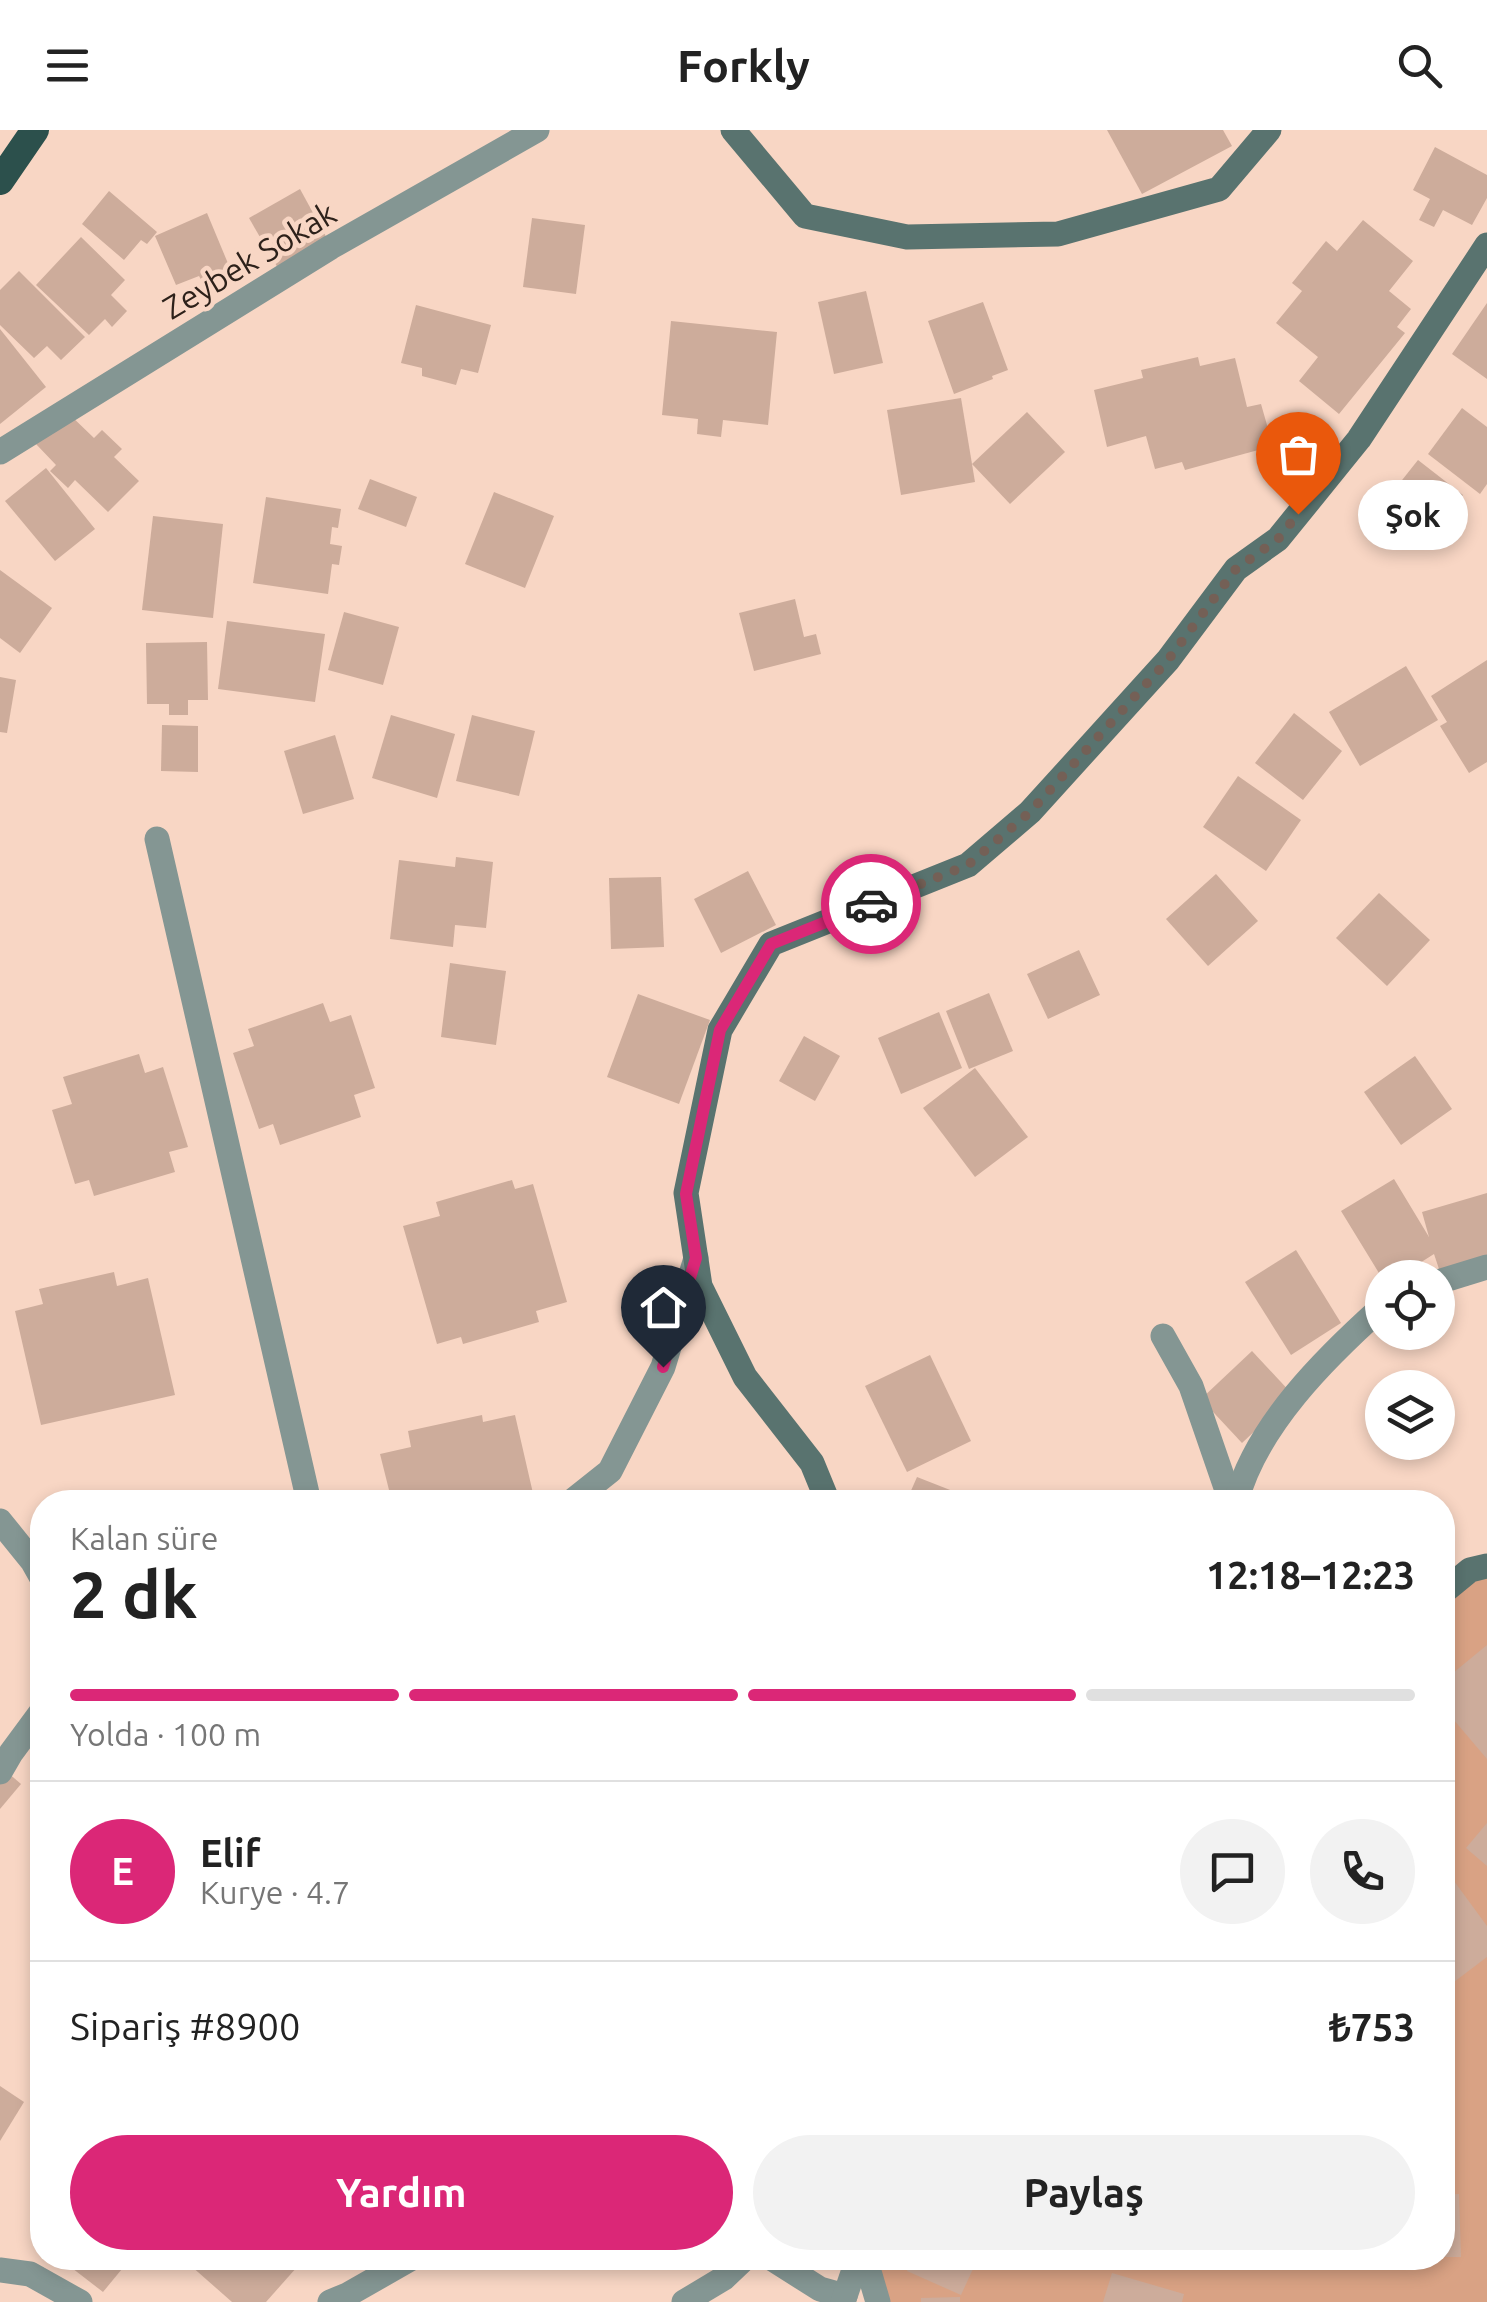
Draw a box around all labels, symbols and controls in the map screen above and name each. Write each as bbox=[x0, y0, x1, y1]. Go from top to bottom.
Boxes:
icon: menu bbox=[40, 38, 95, 93]
icon: search bbox=[1392, 38, 1447, 93]
text: Forkly bbox=[677, 40, 810, 91]
street label: Zeybek Sokak bbox=[156, 194, 342, 326]
pin bbox=[1256, 412, 1341, 515]
icon: bag bbox=[1271, 427, 1326, 482]
callout: Şok bbox=[1358, 479, 1468, 549]
text: Şok bbox=[1385, 497, 1441, 533]
courier bbox=[821, 854, 921, 954]
icon: car bbox=[844, 877, 899, 932]
map controls bbox=[1365, 1260, 1455, 1460]
button: locate bbox=[1365, 1260, 1455, 1350]
pin bbox=[621, 1265, 706, 1368]
icon: home bbox=[636, 1280, 691, 1335]
button: layers bbox=[1365, 1370, 1455, 1460]
text: Kalan süre bbox=[70, 1520, 218, 1556]
text: 12:18–12:23 bbox=[1206, 1554, 1415, 1596]
text: 2 dk bbox=[70, 1557, 197, 1630]
text: Yolda · 100 m bbox=[70, 1716, 261, 1752]
button: chat bbox=[1180, 1819, 1285, 1924]
button: phone bbox=[1310, 1819, 1415, 1924]
text: Elif bbox=[200, 1832, 260, 1874]
text: E bbox=[111, 1850, 134, 1892]
text: Kurye · 4.7 bbox=[200, 1874, 350, 1910]
text: Sipariş #8900 bbox=[70, 2005, 300, 2047]
text: ₺753 bbox=[1329, 2006, 1415, 2048]
button: Yardım bbox=[70, 2135, 733, 2250]
button: Paylaş bbox=[753, 2135, 1415, 2250]

